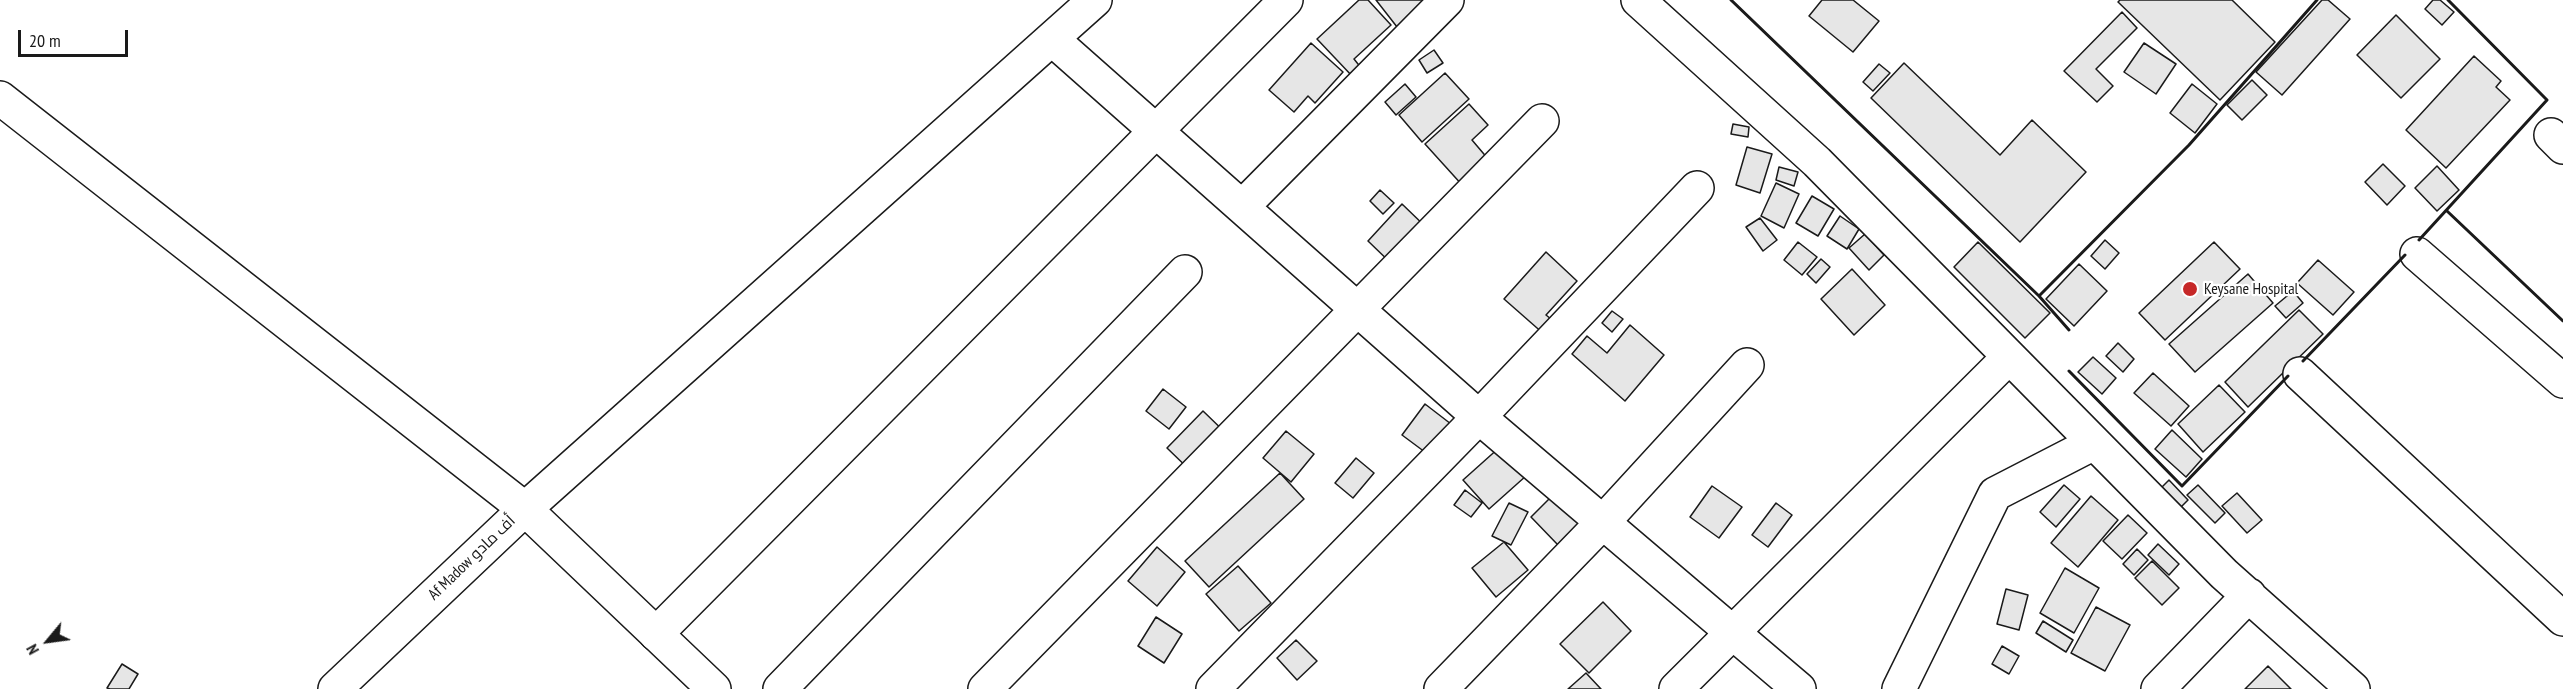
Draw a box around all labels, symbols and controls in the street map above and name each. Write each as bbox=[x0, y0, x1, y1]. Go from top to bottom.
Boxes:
scale bar bbox=[21, 18, 130, 56]
text: 20 m bbox=[29, 29, 61, 52]
place label: Keysane Hospital bbox=[2204, 279, 2298, 299]
marker: Keysane Hospital bbox=[2181, 280, 2199, 298]
street label: Af Madow أف مادو bbox=[424, 512, 520, 604]
north arrow bbox=[18, 611, 78, 671]
text: N bbox=[21, 641, 43, 658]

